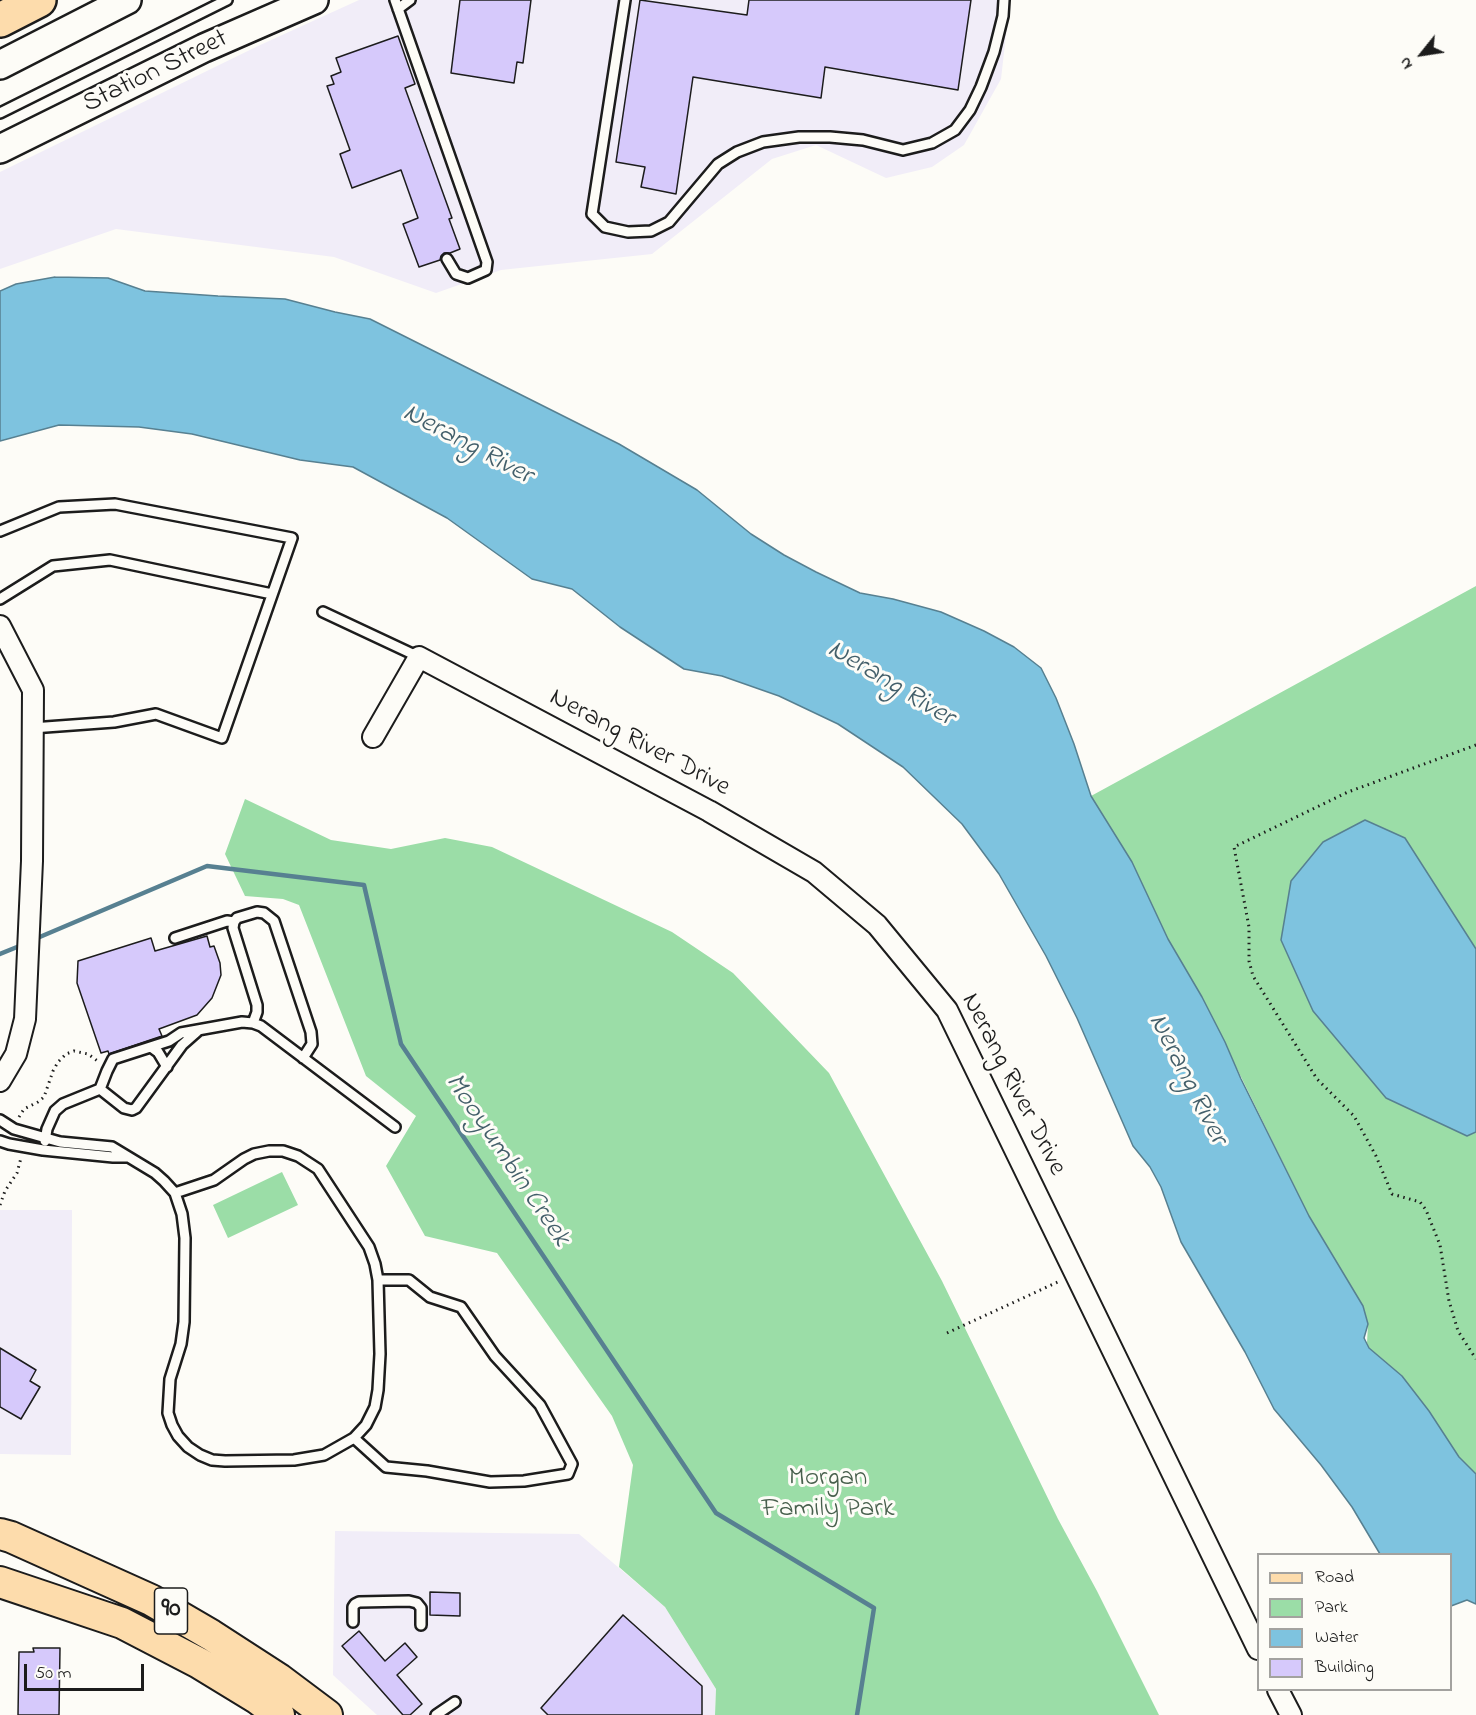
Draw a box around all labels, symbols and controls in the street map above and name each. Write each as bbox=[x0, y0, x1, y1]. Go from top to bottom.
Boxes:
street label: Station Street bbox=[78, 24, 234, 122]
north arrow bbox=[1392, 24, 1452, 84]
text: N bbox=[1393, 52, 1420, 74]
water label: Nerang River bbox=[396, 398, 538, 494]
water label: Nerang River bbox=[820, 634, 960, 736]
street label: Nerang River Drive bbox=[543, 683, 735, 805]
street label: Nerang River Drive bbox=[952, 989, 1072, 1181]
water label: Nerang River bbox=[1139, 1009, 1233, 1151]
water label: Mooyumbin Creek bbox=[436, 1068, 576, 1254]
park label: Morgan Family Park bbox=[762, 1464, 894, 1527]
legend bbox=[1257, 1553, 1452, 1691]
text: Road bbox=[1315, 1565, 1354, 1591]
road number: 90 bbox=[154, 1588, 188, 1634]
text: Park bbox=[1315, 1595, 1348, 1621]
text: Water bbox=[1315, 1625, 1358, 1651]
scale bar bbox=[27, 1652, 147, 1690]
text: Building bbox=[1315, 1655, 1374, 1681]
text: 50 m bbox=[35, 1661, 72, 1687]

